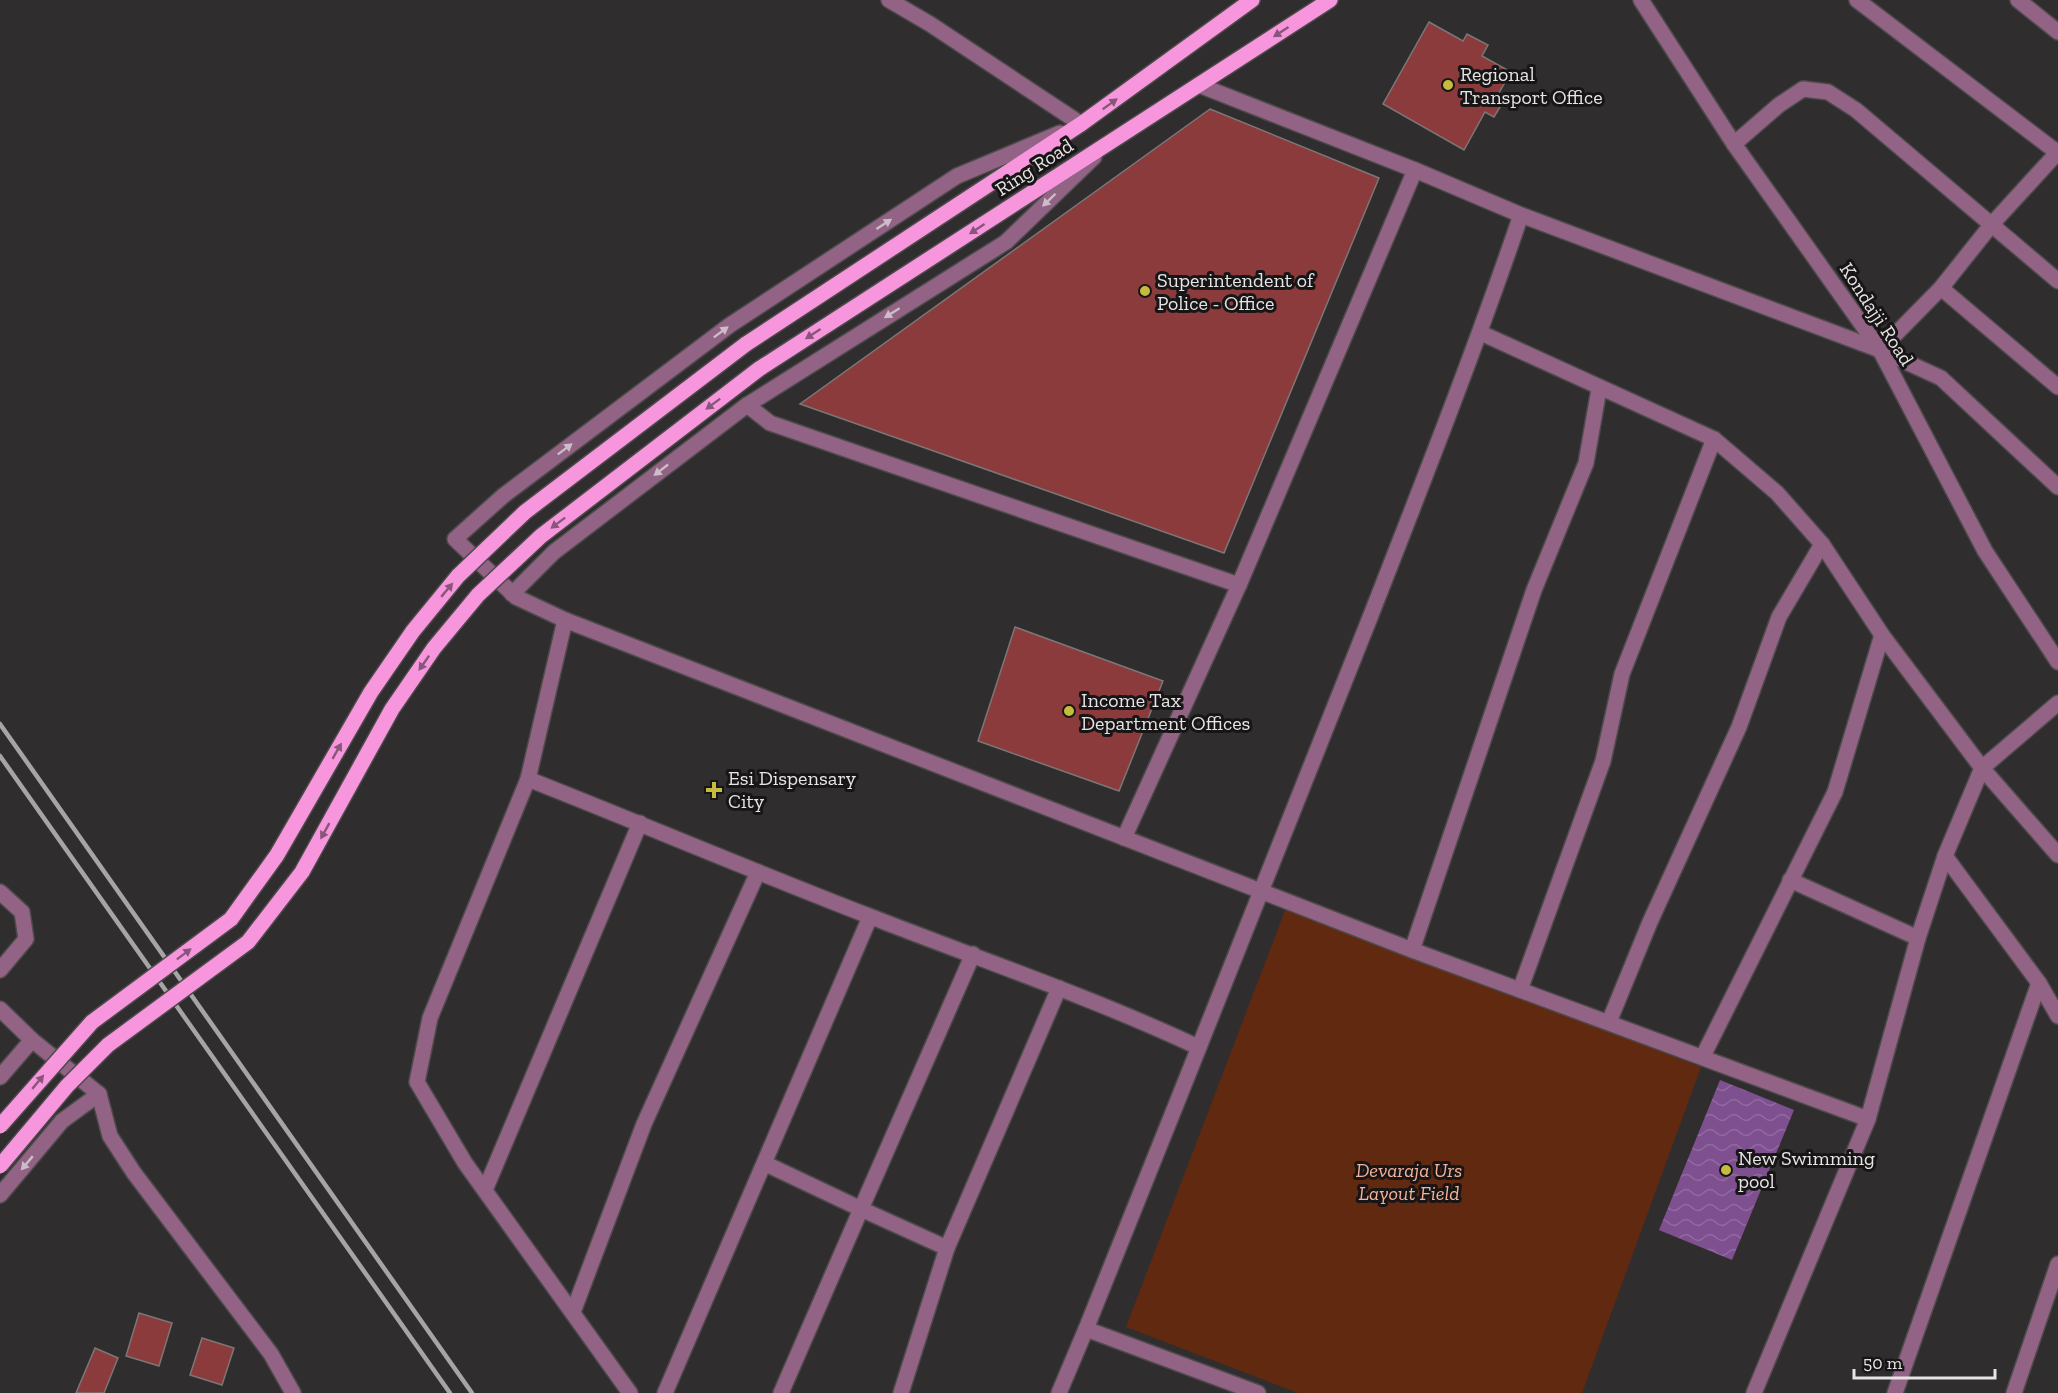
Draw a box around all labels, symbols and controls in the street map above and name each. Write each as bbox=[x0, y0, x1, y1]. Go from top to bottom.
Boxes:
one-way arrow bbox=[1273, 26, 1289, 37]
place label: Regional Transport Office bbox=[1460, 62, 1603, 109]
marker: Regional Transport Office bbox=[1441, 78, 1455, 92]
one-way arrow bbox=[1103, 98, 1118, 110]
street label: Ring Road bbox=[991, 133, 1077, 201]
one-way arrow bbox=[1042, 193, 1057, 207]
one-way arrow bbox=[875, 219, 892, 230]
one-way arrow bbox=[969, 223, 985, 235]
street label: Kondajji Road bbox=[1835, 258, 1919, 370]
place label: Superintendent of Police - Office bbox=[1157, 268, 1315, 315]
marker: Superintendent of Police - Office bbox=[1138, 284, 1152, 298]
one-way arrow bbox=[884, 308, 900, 319]
one-way arrow bbox=[713, 325, 729, 338]
one-way arrow bbox=[804, 329, 821, 340]
one-way arrow bbox=[705, 398, 720, 410]
one-way arrow bbox=[558, 444, 573, 456]
one-way arrow bbox=[654, 464, 669, 476]
one-way arrow bbox=[550, 516, 566, 529]
one-way arrow bbox=[440, 583, 453, 598]
one-way arrow bbox=[418, 655, 430, 671]
place label: Income Tax Department Offices bbox=[1081, 688, 1250, 735]
marker: Income Tax Department Offices bbox=[1062, 704, 1076, 718]
one-way arrow bbox=[332, 743, 343, 759]
place label: Esi Dispensary City bbox=[728, 766, 857, 813]
marker: Esi Dispensary City bbox=[705, 781, 723, 799]
one-way arrow bbox=[320, 823, 330, 840]
one-way arrow bbox=[176, 948, 192, 960]
one-way arrow bbox=[31, 1075, 44, 1090]
place label: New Swimming pool bbox=[1738, 1146, 1875, 1193]
one-way arrow bbox=[21, 1155, 34, 1170]
park label: Devaraja Urs Layout Field bbox=[1356, 1158, 1462, 1205]
marker: New Swimming pool bbox=[1719, 1163, 1733, 1177]
scale bar bbox=[1854, 1342, 1995, 1380]
text: 50 m bbox=[1863, 1352, 1903, 1374]

